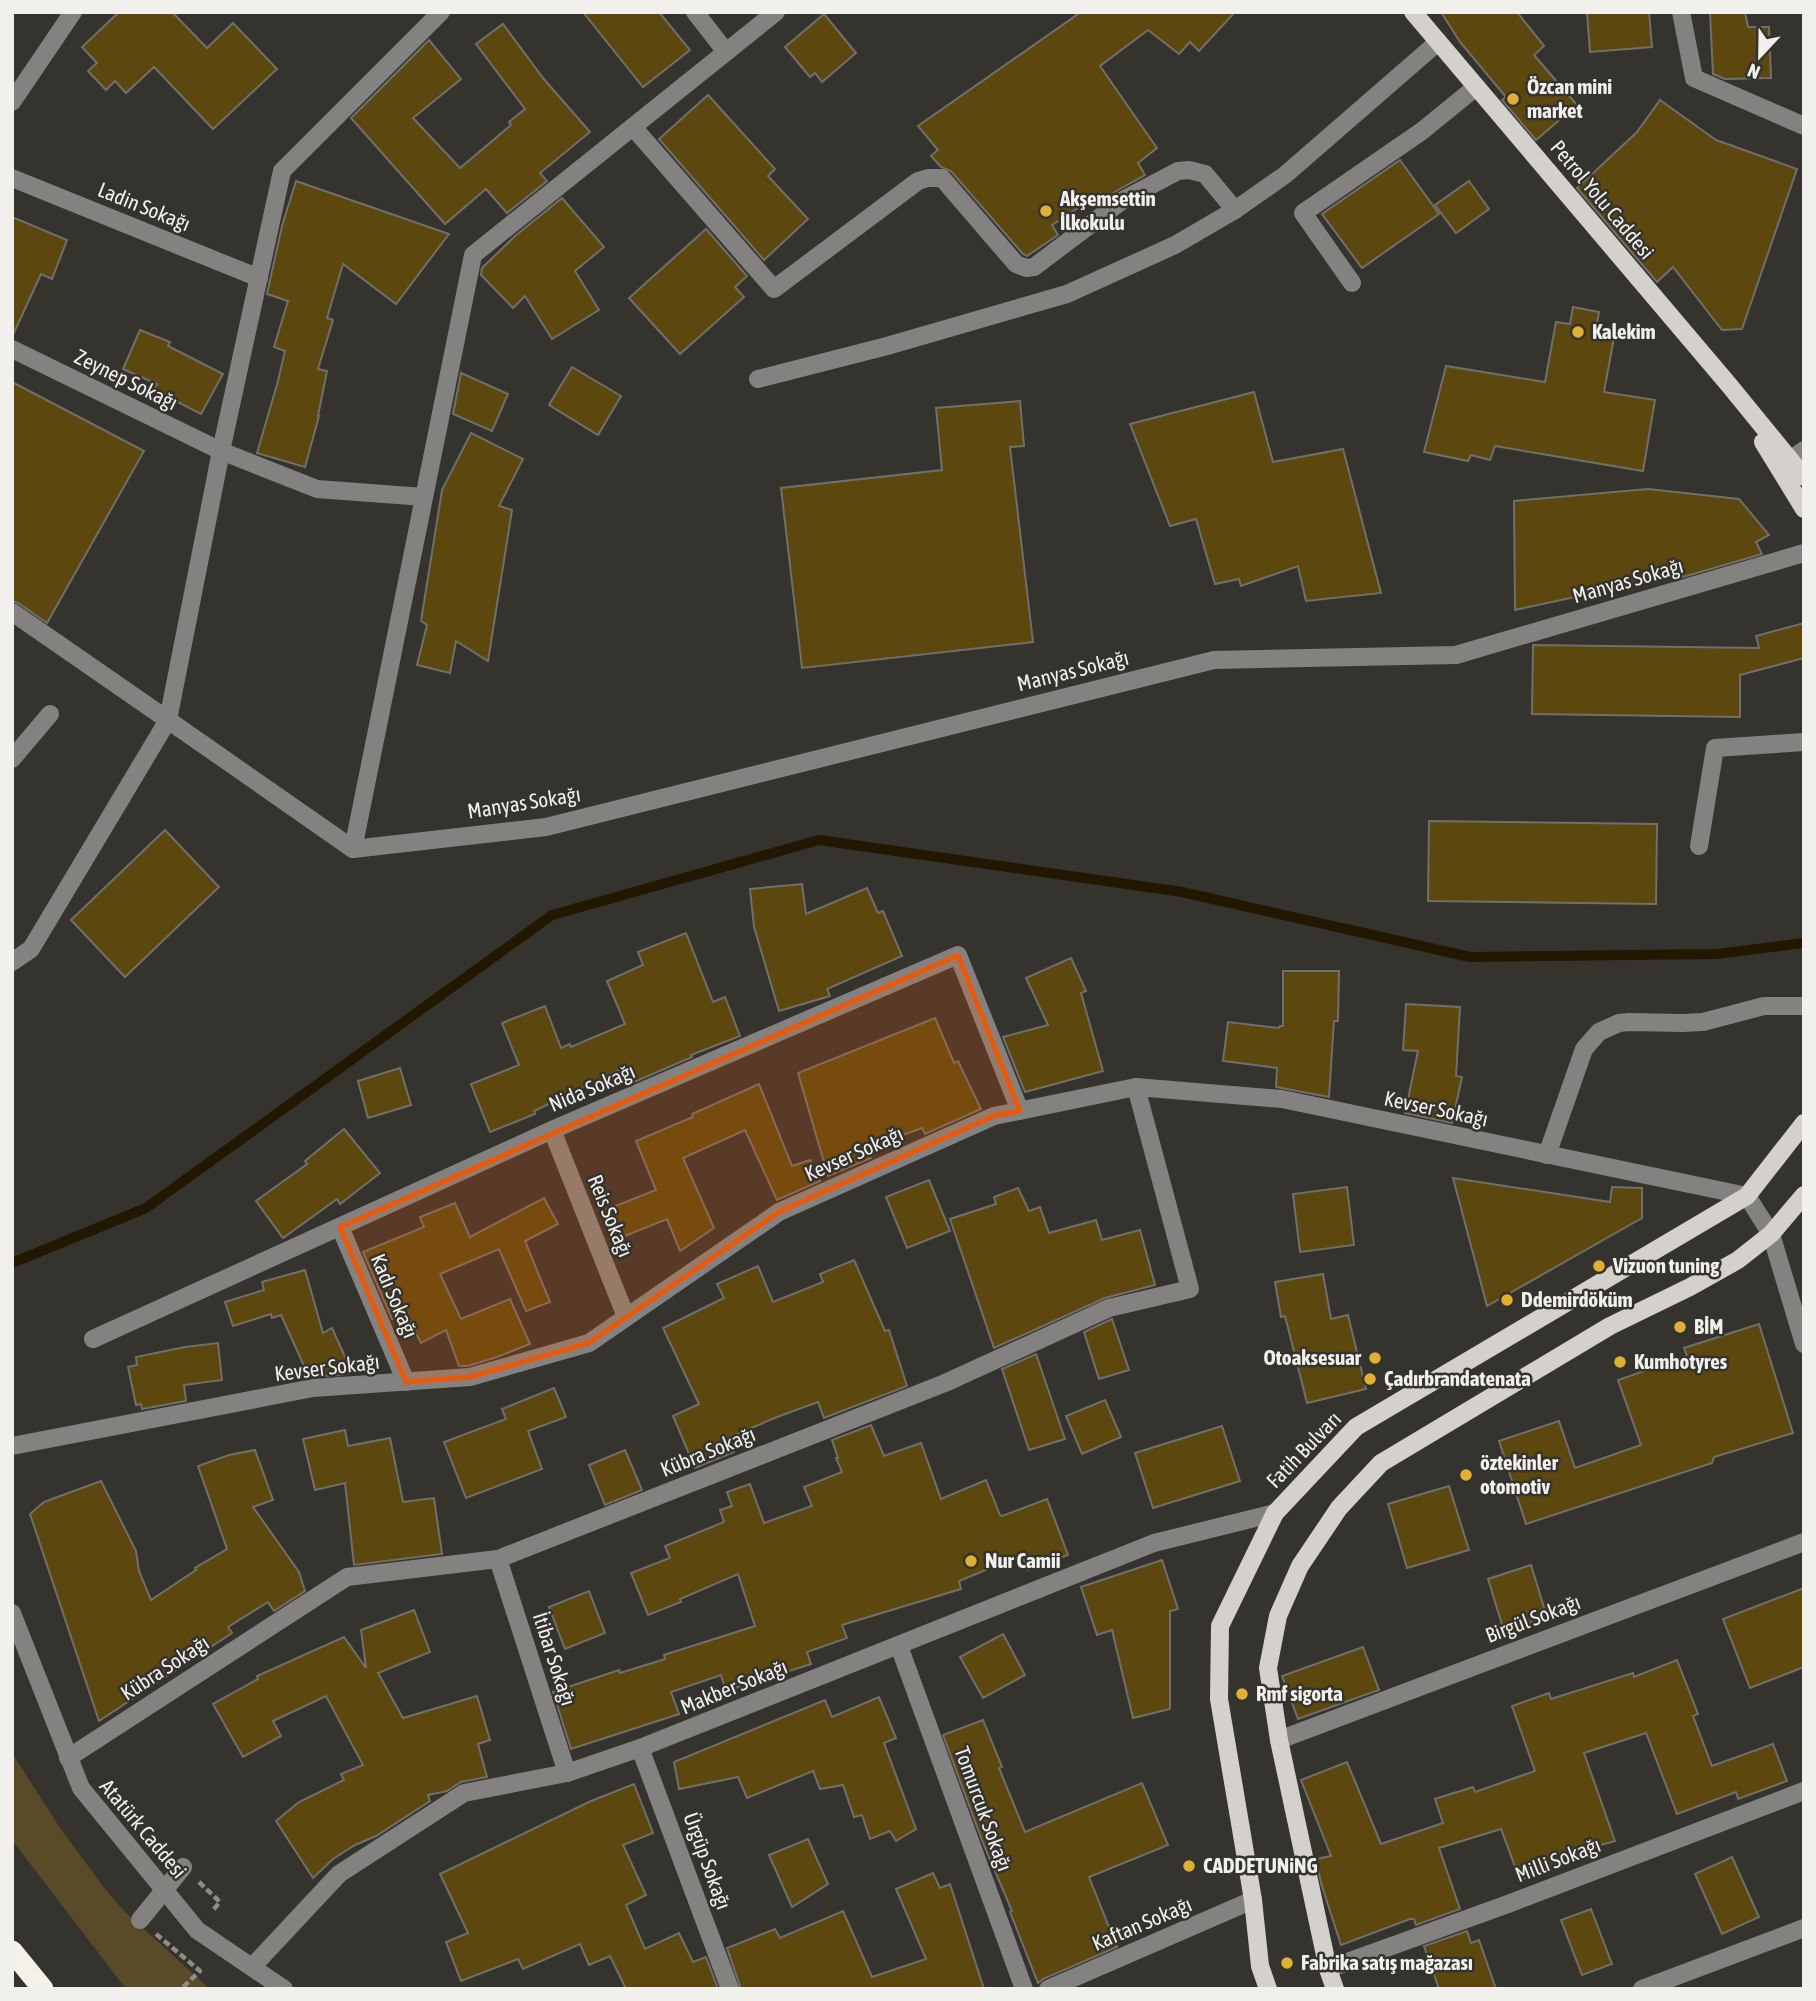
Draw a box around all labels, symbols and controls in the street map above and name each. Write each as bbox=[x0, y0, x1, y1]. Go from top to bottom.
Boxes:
north arrow bbox=[1725, 21, 1795, 91]
text: N bbox=[1744, 59, 1763, 84]
place label: Özcan mini market bbox=[1527, 74, 1612, 122]
marker: Özcan mini market bbox=[1505, 91, 1521, 107]
street label: Petrol Yolu Caddesi bbox=[1546, 135, 1659, 264]
street label: Ladin Sokağı bbox=[95, 177, 194, 235]
place label: Akşemsettin İlkokulu bbox=[1059, 186, 1156, 234]
marker: Akşemsettin İlkokulu bbox=[1038, 203, 1054, 219]
place label: Kalekim bbox=[1592, 319, 1656, 343]
marker: Kalekim bbox=[1570, 324, 1586, 340]
street label: Zeynep Sokağı bbox=[71, 344, 182, 414]
street label: Manyas Sokağı bbox=[1570, 553, 1686, 607]
street label: Manyas Sokağı bbox=[1015, 645, 1131, 695]
street label: Manyas Sokağı bbox=[466, 781, 582, 823]
street label: Nida Sokağı bbox=[545, 1058, 638, 1116]
street label: Kevser Sokağı bbox=[1382, 1085, 1490, 1131]
street label: Kevser Sokağı bbox=[801, 1121, 907, 1185]
street label: Reis Sokağı bbox=[584, 1171, 638, 1260]
street label: Kadı Sokağı bbox=[367, 1250, 423, 1341]
place label: Vizuon tuning bbox=[1612, 1253, 1720, 1277]
marker: Vizuon tuning bbox=[1591, 1258, 1607, 1274]
place label: Ddemirdöküm bbox=[1521, 1287, 1633, 1311]
marker: Ddemirdöküm bbox=[1499, 1292, 1515, 1308]
place label: BİM bbox=[1694, 1314, 1723, 1338]
marker: BİM bbox=[1672, 1319, 1688, 1335]
place label: Otoaksesuar bbox=[1264, 1345, 1362, 1369]
street label: Kevser Sokağı bbox=[273, 1349, 381, 1385]
place label: Kumhotyres bbox=[1634, 1349, 1728, 1373]
marker: Otoaksesuar bbox=[1367, 1350, 1383, 1366]
marker: Kumhotyres bbox=[1612, 1354, 1628, 1370]
place label: Çadırbrandatenata bbox=[1384, 1366, 1531, 1390]
marker: Çadırbrandatenata bbox=[1362, 1371, 1378, 1387]
street label: Fatih Bulvarı bbox=[1261, 1406, 1345, 1492]
street label: Kübra Sokağı bbox=[657, 1421, 759, 1481]
place label: öztekinler otomotiv bbox=[1480, 1450, 1559, 1498]
marker: öztekinler otomotiv bbox=[1458, 1467, 1474, 1483]
place label: Nur Camii bbox=[985, 1548, 1061, 1572]
marker: Nur Camii bbox=[963, 1553, 979, 1569]
street label: Birgül Sokağı bbox=[1482, 1589, 1583, 1647]
street label: İtibar Sokağı bbox=[529, 1609, 581, 1708]
street label: Kübra Sokağı bbox=[116, 1630, 213, 1704]
street label: Makber Sokağı bbox=[677, 1654, 791, 1718]
place label: Rmf sigorta bbox=[1256, 1681, 1343, 1705]
marker: Rmf sigorta bbox=[1234, 1686, 1250, 1702]
street label: Tomurcuk Sokağı bbox=[950, 1743, 1018, 1874]
street label: Atatürk Caddesi bbox=[96, 1774, 192, 1883]
street label: Ürgüp Sokağı bbox=[679, 1809, 737, 1912]
street label: Milli Sokağı bbox=[1512, 1832, 1604, 1886]
place label: CADDETUNiNG bbox=[1203, 1853, 1318, 1877]
marker: CADDETUNiNG bbox=[1181, 1858, 1197, 1874]
street label: Kaftan Sokağı bbox=[1088, 1891, 1195, 1955]
place label: Fabrika satış mağazası bbox=[1301, 1950, 1473, 1974]
marker: Fabrika satış mağazası bbox=[1279, 1955, 1295, 1971]

